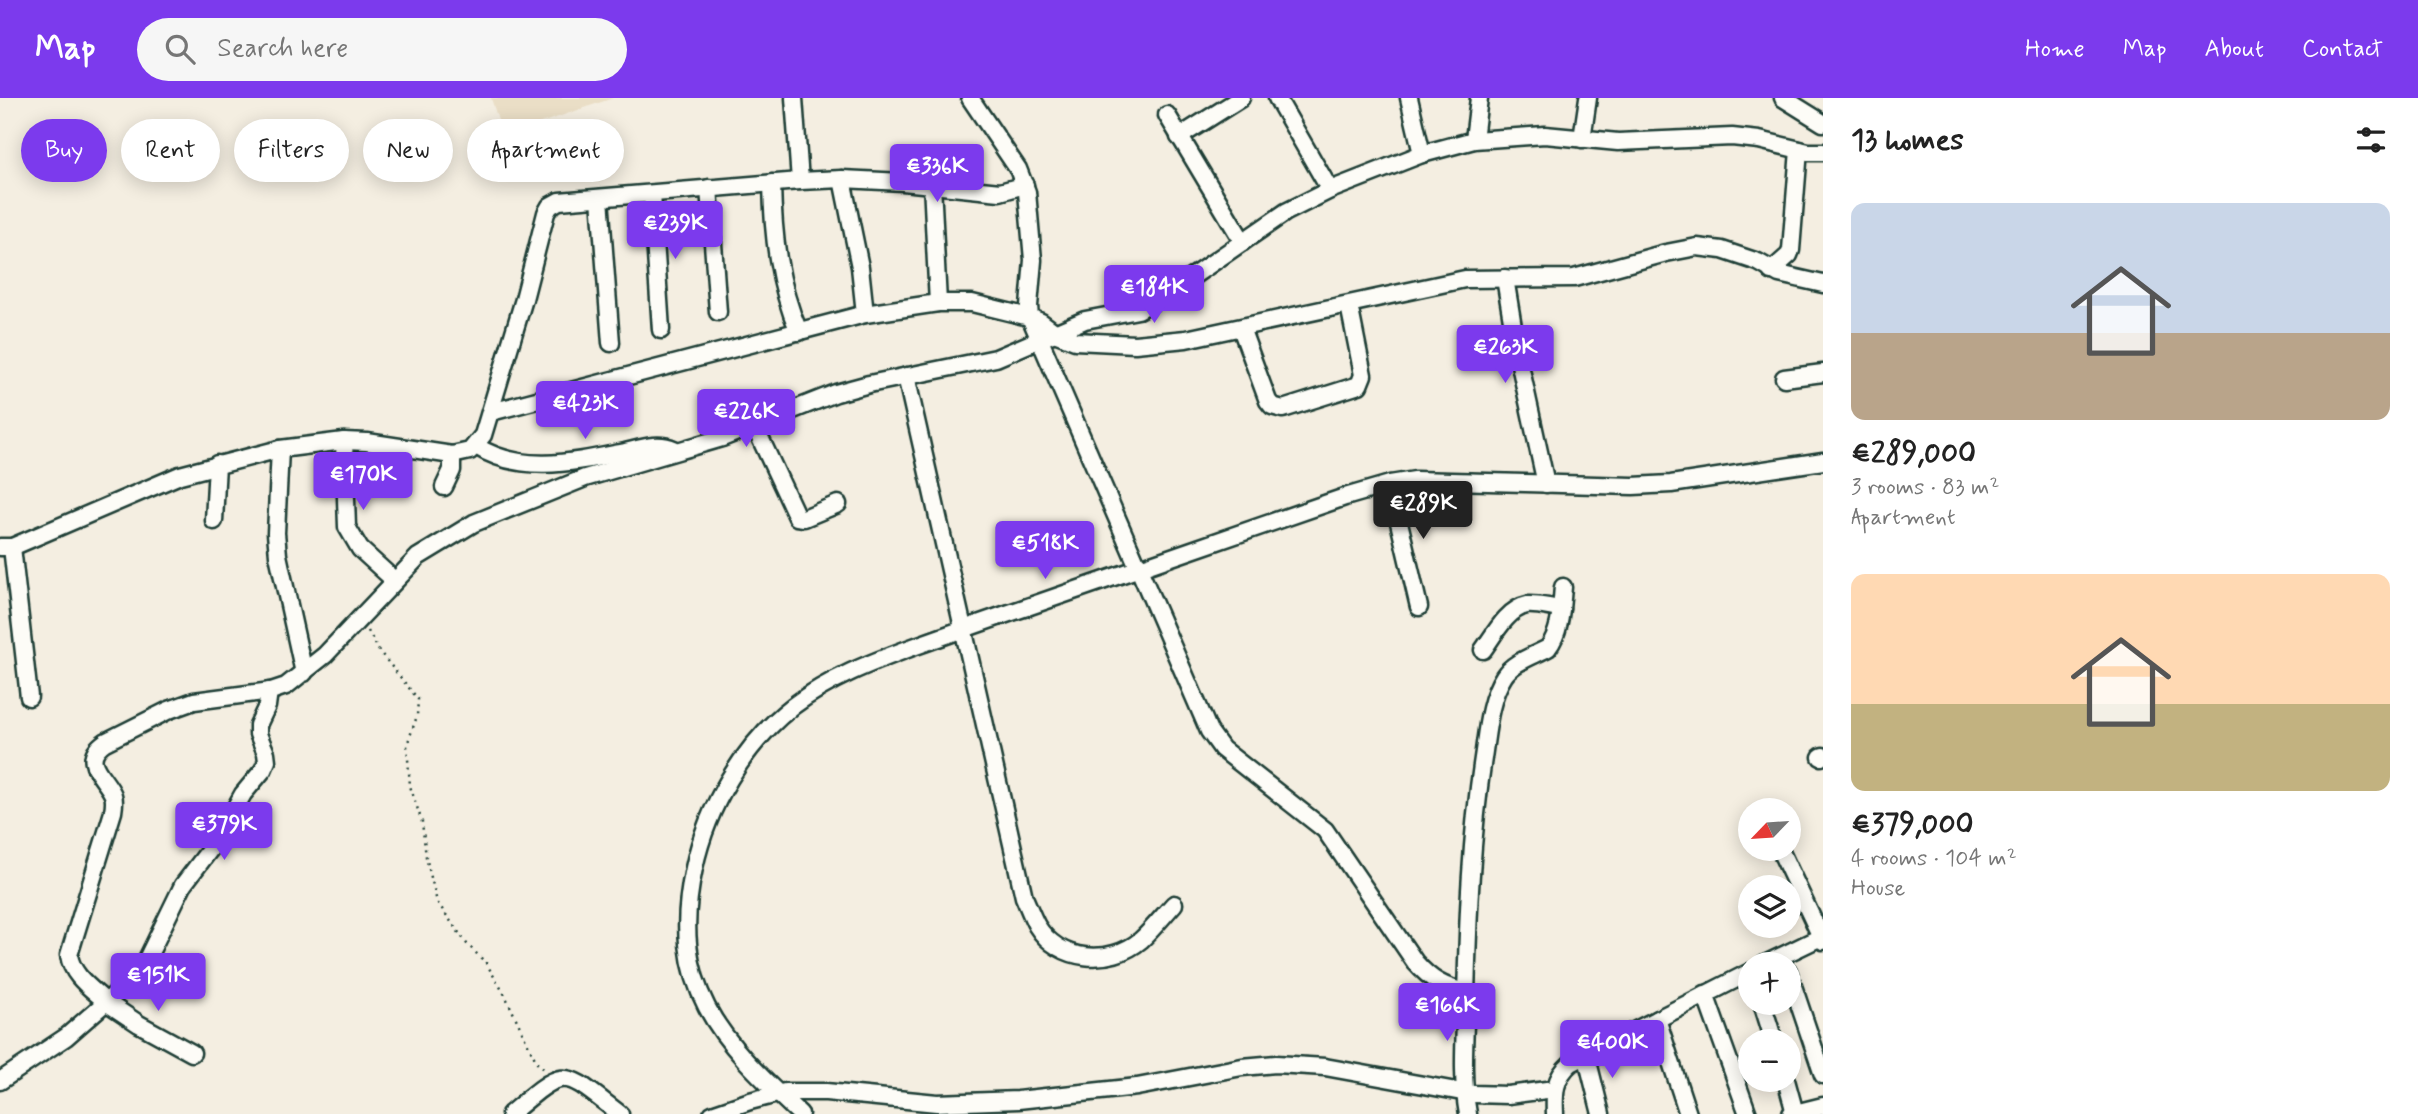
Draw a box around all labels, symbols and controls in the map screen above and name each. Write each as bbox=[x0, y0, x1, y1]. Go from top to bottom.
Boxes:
search box bbox=[137, 18, 627, 81]
text: Map bbox=[35, 27, 95, 71]
icon: search bbox=[161, 30, 199, 68]
text: Search here bbox=[217, 32, 348, 66]
text: Home bbox=[2025, 34, 2085, 65]
text: Map bbox=[2123, 34, 2167, 65]
text: About bbox=[2205, 34, 2264, 65]
text: Contact bbox=[2302, 34, 2383, 65]
chip: Buy bbox=[21, 119, 107, 182]
chip: Rent bbox=[121, 119, 220, 182]
chip: Filters bbox=[234, 119, 349, 182]
chip: New bbox=[363, 119, 453, 182]
chip: Apartment bbox=[467, 119, 624, 182]
text: 13 homes bbox=[1851, 121, 1964, 160]
icon: filters bbox=[2352, 121, 2390, 159]
pin: €336K bbox=[888, 144, 986, 204]
text: €336K bbox=[906, 152, 968, 182]
pin: €239K bbox=[626, 202, 724, 261]
text: €239K bbox=[643, 209, 707, 239]
icon: home bbox=[2058, 248, 2184, 374]
pin: €184K bbox=[1105, 266, 1203, 325]
text: €184K bbox=[1120, 273, 1188, 303]
pin: €263K bbox=[1456, 326, 1554, 385]
text: €263K bbox=[1473, 333, 1537, 363]
pin: €423K bbox=[536, 382, 634, 441]
text: €423K bbox=[552, 389, 618, 419]
pin: €226K bbox=[697, 390, 795, 449]
text: €226K bbox=[713, 397, 779, 427]
text: €289,000 bbox=[1851, 434, 1976, 473]
pin: €170K bbox=[314, 452, 412, 512]
text: €170K bbox=[330, 460, 397, 490]
text: 3 rooms · 83 m² bbox=[1851, 473, 1999, 503]
pin: €289K bbox=[1374, 482, 1472, 541]
text: €289K bbox=[1389, 489, 1457, 519]
text: Apartment bbox=[1851, 503, 1956, 533]
pin: €518K bbox=[996, 522, 1094, 581]
text: €518K bbox=[1011, 529, 1079, 559]
icon: home bbox=[2058, 619, 2184, 745]
north arrow bbox=[1738, 798, 1801, 861]
map controls bbox=[1738, 798, 1801, 1092]
pin: €379K bbox=[175, 802, 273, 862]
text: €379,000 bbox=[1851, 805, 1974, 844]
text: €379K bbox=[191, 810, 257, 840]
text: 4 rooms · 104 m² bbox=[1851, 844, 2017, 874]
text: House bbox=[1851, 874, 1905, 904]
button: layers bbox=[1738, 875, 1801, 938]
button: + bbox=[1738, 952, 1801, 1015]
pin: €151K bbox=[109, 954, 207, 1013]
text: €151K bbox=[127, 961, 189, 991]
pin: €166K bbox=[1398, 984, 1496, 1043]
text: €166K bbox=[1414, 991, 1480, 1021]
pin: €400K bbox=[1563, 1020, 1661, 1080]
text: €400K bbox=[1576, 1028, 1648, 1058]
button: − bbox=[1738, 1029, 1801, 1092]

